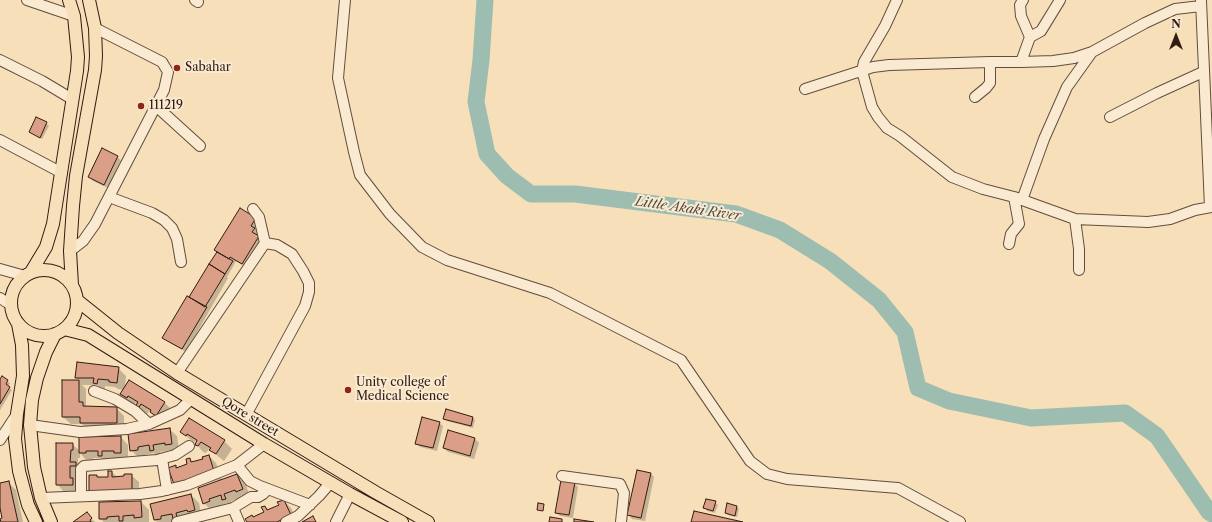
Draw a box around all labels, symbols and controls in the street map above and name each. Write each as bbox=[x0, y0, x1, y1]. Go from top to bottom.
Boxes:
north arrow bbox=[1156, 16, 1196, 56]
text: N bbox=[1171, 17, 1181, 31]
place label: Sabahar bbox=[185, 61, 231, 75]
marker: Sabahar bbox=[172, 63, 182, 73]
place label: 111219 bbox=[149, 99, 183, 113]
marker: 111219 bbox=[136, 101, 146, 111]
water label: Little Akaki River bbox=[634, 194, 742, 224]
place label: Unity college of Medical Science bbox=[356, 376, 449, 404]
marker: Unity college of Medical Science bbox=[343, 385, 353, 395]
street label: Qore street bbox=[219, 394, 281, 440]

